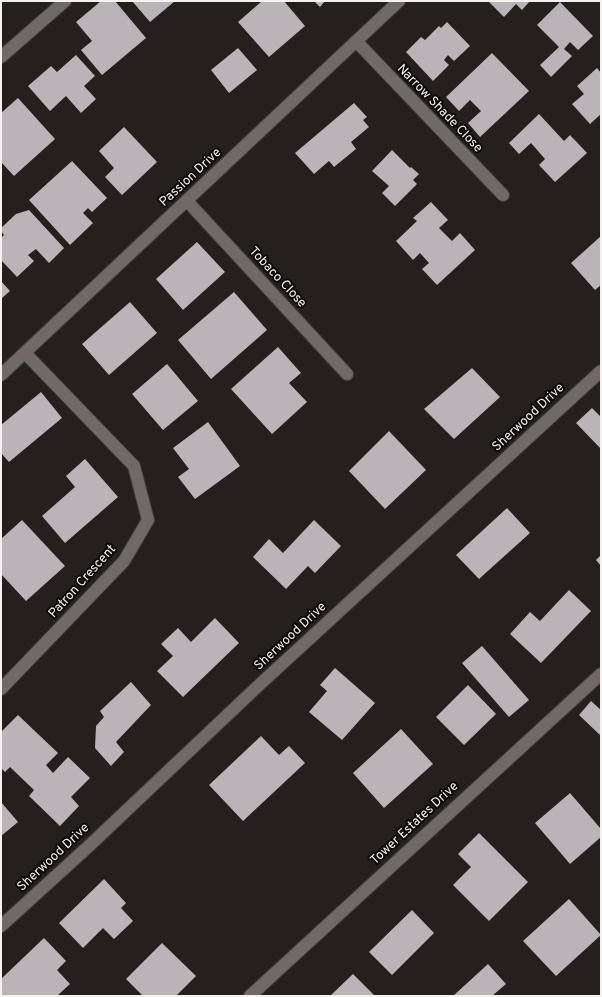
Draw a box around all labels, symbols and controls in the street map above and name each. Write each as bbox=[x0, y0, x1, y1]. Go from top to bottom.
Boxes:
street label: Narrow Shade Close bbox=[393, 62, 485, 156]
street label: Passion Drive bbox=[157, 145, 225, 211]
street label: Tobaco Close bbox=[245, 245, 309, 311]
street label: Sherwood Drive bbox=[490, 381, 568, 455]
street label: Patron Crescent bbox=[46, 542, 120, 622]
street label: Sherwood Drive bbox=[252, 600, 330, 674]
street label: Tower Estates Drive bbox=[368, 779, 462, 869]
street label: Sherwood Drive bbox=[15, 821, 93, 895]

